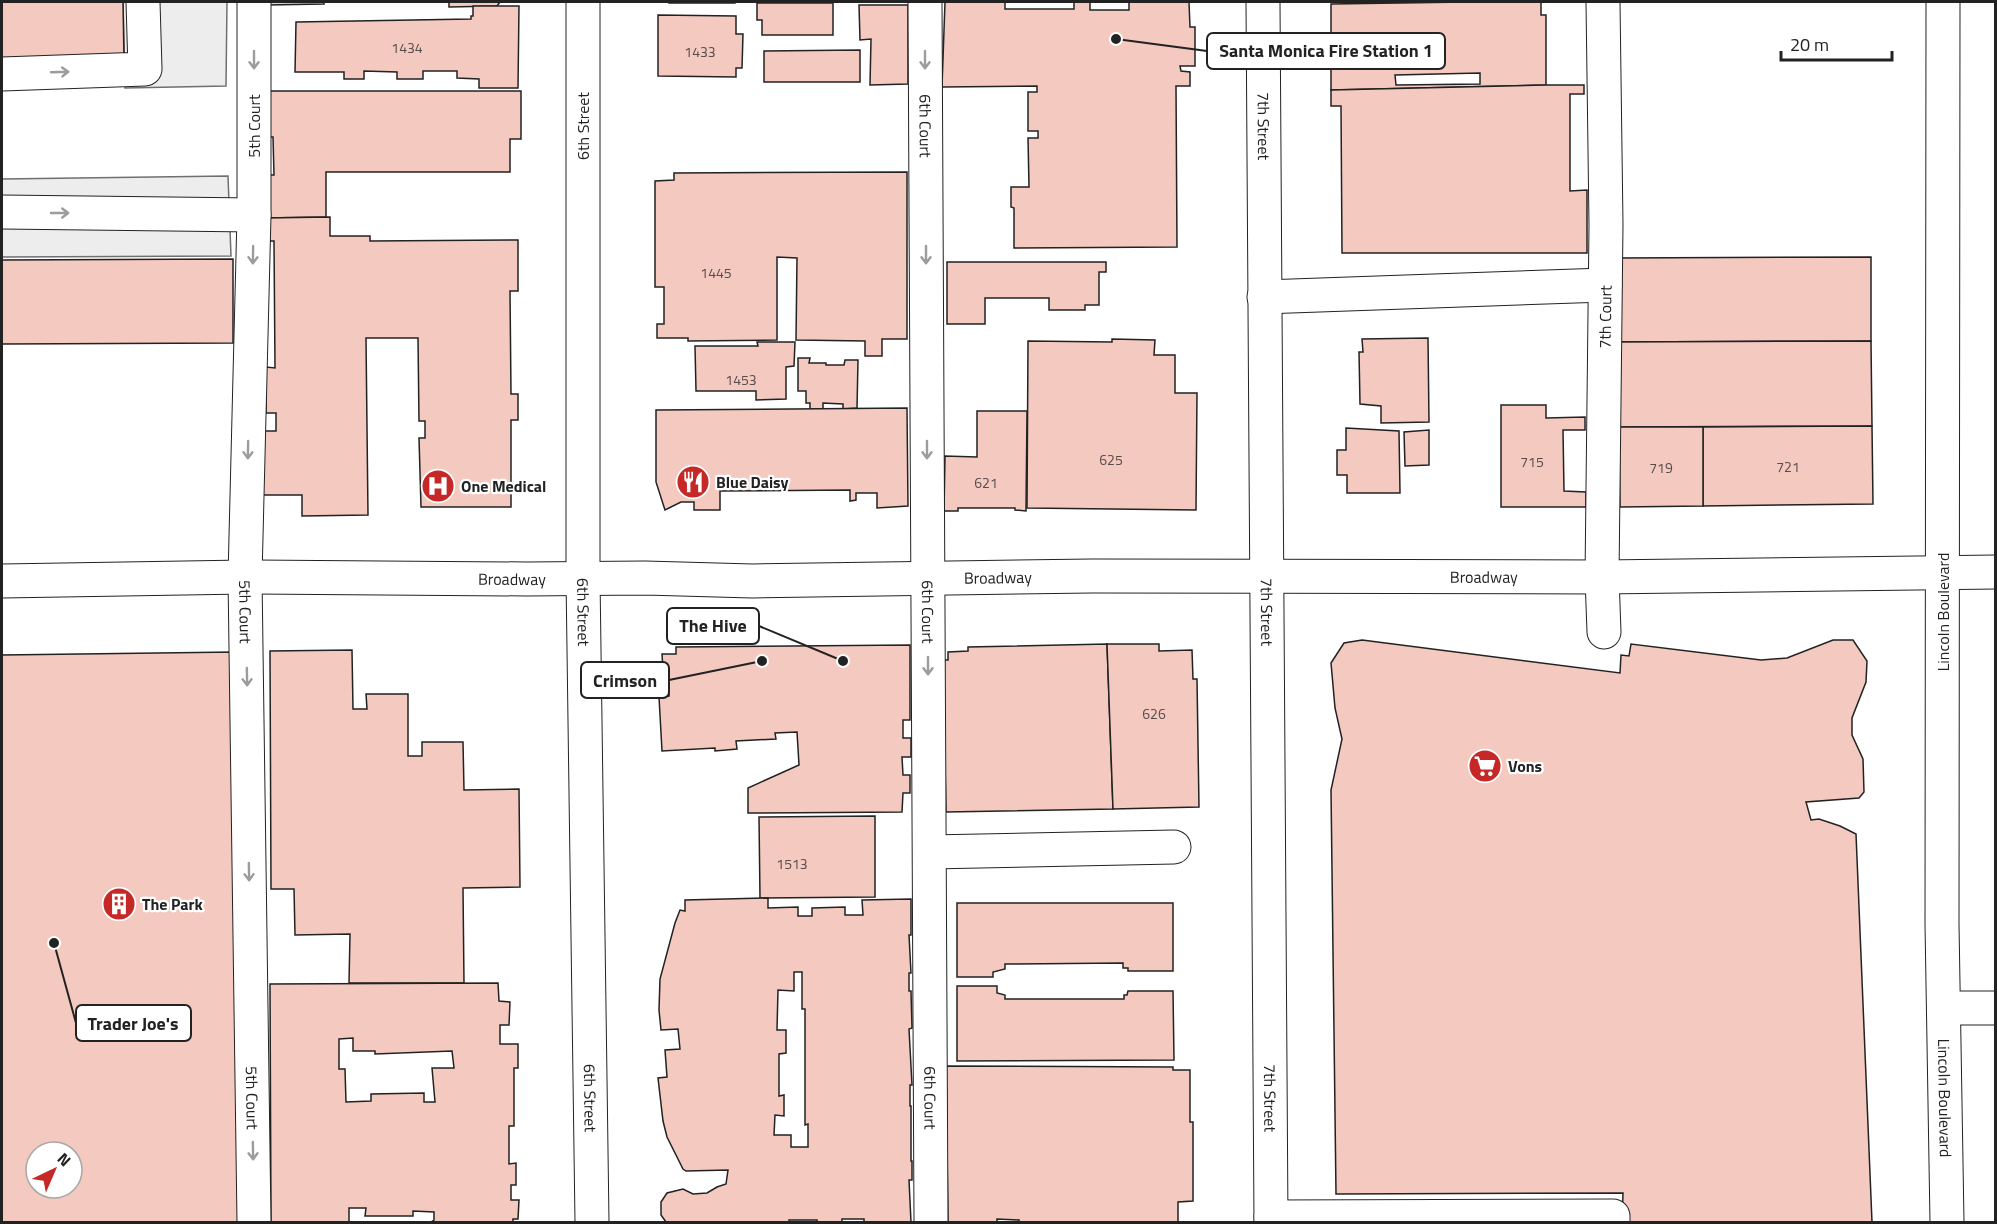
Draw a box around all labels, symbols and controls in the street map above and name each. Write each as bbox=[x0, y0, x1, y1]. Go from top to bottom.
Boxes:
scale bar bbox=[1781, 24, 1892, 62]
text: 20 m bbox=[1790, 31, 1829, 58]
callout: Santa Monica Fire Station 1 bbox=[1207, 33, 1445, 69]
house number: 1434 bbox=[391, 37, 423, 58]
text: Santa Monica Fire Station 1 bbox=[1219, 37, 1433, 64]
house number: 1433 bbox=[684, 41, 716, 62]
one-way arrow bbox=[248, 49, 260, 69]
one-way arrow bbox=[919, 49, 931, 69]
one-way arrow bbox=[49, 67, 69, 78]
street label: 6th Street bbox=[571, 92, 595, 160]
street label: 7th Street bbox=[1252, 92, 1276, 160]
street label: 5th Court bbox=[242, 94, 266, 158]
street label: 6th Court bbox=[913, 94, 938, 158]
one-way arrow bbox=[49, 207, 69, 218]
one-way arrow bbox=[247, 244, 259, 264]
one-way arrow bbox=[920, 244, 932, 264]
house number: 1445 bbox=[700, 262, 732, 283]
street label: 7th Court bbox=[1592, 285, 1618, 349]
house number: 1453 bbox=[725, 369, 757, 390]
one-way arrow bbox=[242, 439, 254, 459]
one-way arrow bbox=[921, 439, 933, 459]
house number: 625 bbox=[1099, 449, 1123, 470]
house number: 715 bbox=[1520, 451, 1544, 472]
house number: 721 bbox=[1776, 456, 1800, 477]
house number: 719 bbox=[1649, 457, 1673, 478]
restaurant icon: Blue Daisy bbox=[675, 464, 711, 500]
hospital icon: One Medical bbox=[420, 468, 456, 504]
place label: Blue Daisy bbox=[716, 470, 789, 494]
house number: 621 bbox=[974, 472, 998, 493]
place label: One Medical bbox=[461, 474, 546, 498]
street label: Lincoln Boulevard bbox=[1931, 553, 1955, 671]
street label: Broadway bbox=[964, 565, 1032, 590]
street label: Broadway bbox=[1450, 565, 1518, 589]
street label: Broadway bbox=[478, 567, 546, 591]
street label: 6th Street bbox=[571, 578, 596, 647]
street label: 7th Street bbox=[1255, 578, 1279, 646]
street label: 5th Court bbox=[233, 580, 258, 644]
street label: 6th Court bbox=[916, 580, 940, 644]
callout: The Hive bbox=[667, 608, 759, 644]
text: The Hive bbox=[679, 612, 747, 639]
one-way arrow bbox=[922, 655, 934, 675]
callout: Crimson bbox=[581, 662, 669, 698]
one-way arrow bbox=[241, 667, 252, 687]
text: Crimson bbox=[593, 667, 657, 694]
house number: 626 bbox=[1142, 703, 1166, 724]
supermarket icon: Vons bbox=[1467, 748, 1503, 784]
place label: Vons bbox=[1508, 754, 1542, 778]
house number: 1513 bbox=[776, 853, 808, 874]
one-way arrow bbox=[243, 862, 255, 882]
building icon: The Park bbox=[101, 886, 137, 922]
place label: The Park bbox=[142, 892, 203, 916]
callout: Trader Joe's bbox=[76, 1005, 191, 1041]
text: Trader Joe's bbox=[88, 1010, 178, 1037]
street label: Lincoln Boulevard bbox=[1932, 1038, 1958, 1158]
street label: 6th Street bbox=[578, 1064, 603, 1133]
street label: 7th Street bbox=[1258, 1064, 1282, 1132]
street label: 5th Court bbox=[240, 1066, 265, 1130]
street label: 6th Court bbox=[918, 1066, 943, 1130]
north arrow bbox=[24, 1140, 84, 1200]
one-way arrow bbox=[247, 1141, 259, 1161]
text: N bbox=[52, 1147, 77, 1172]

